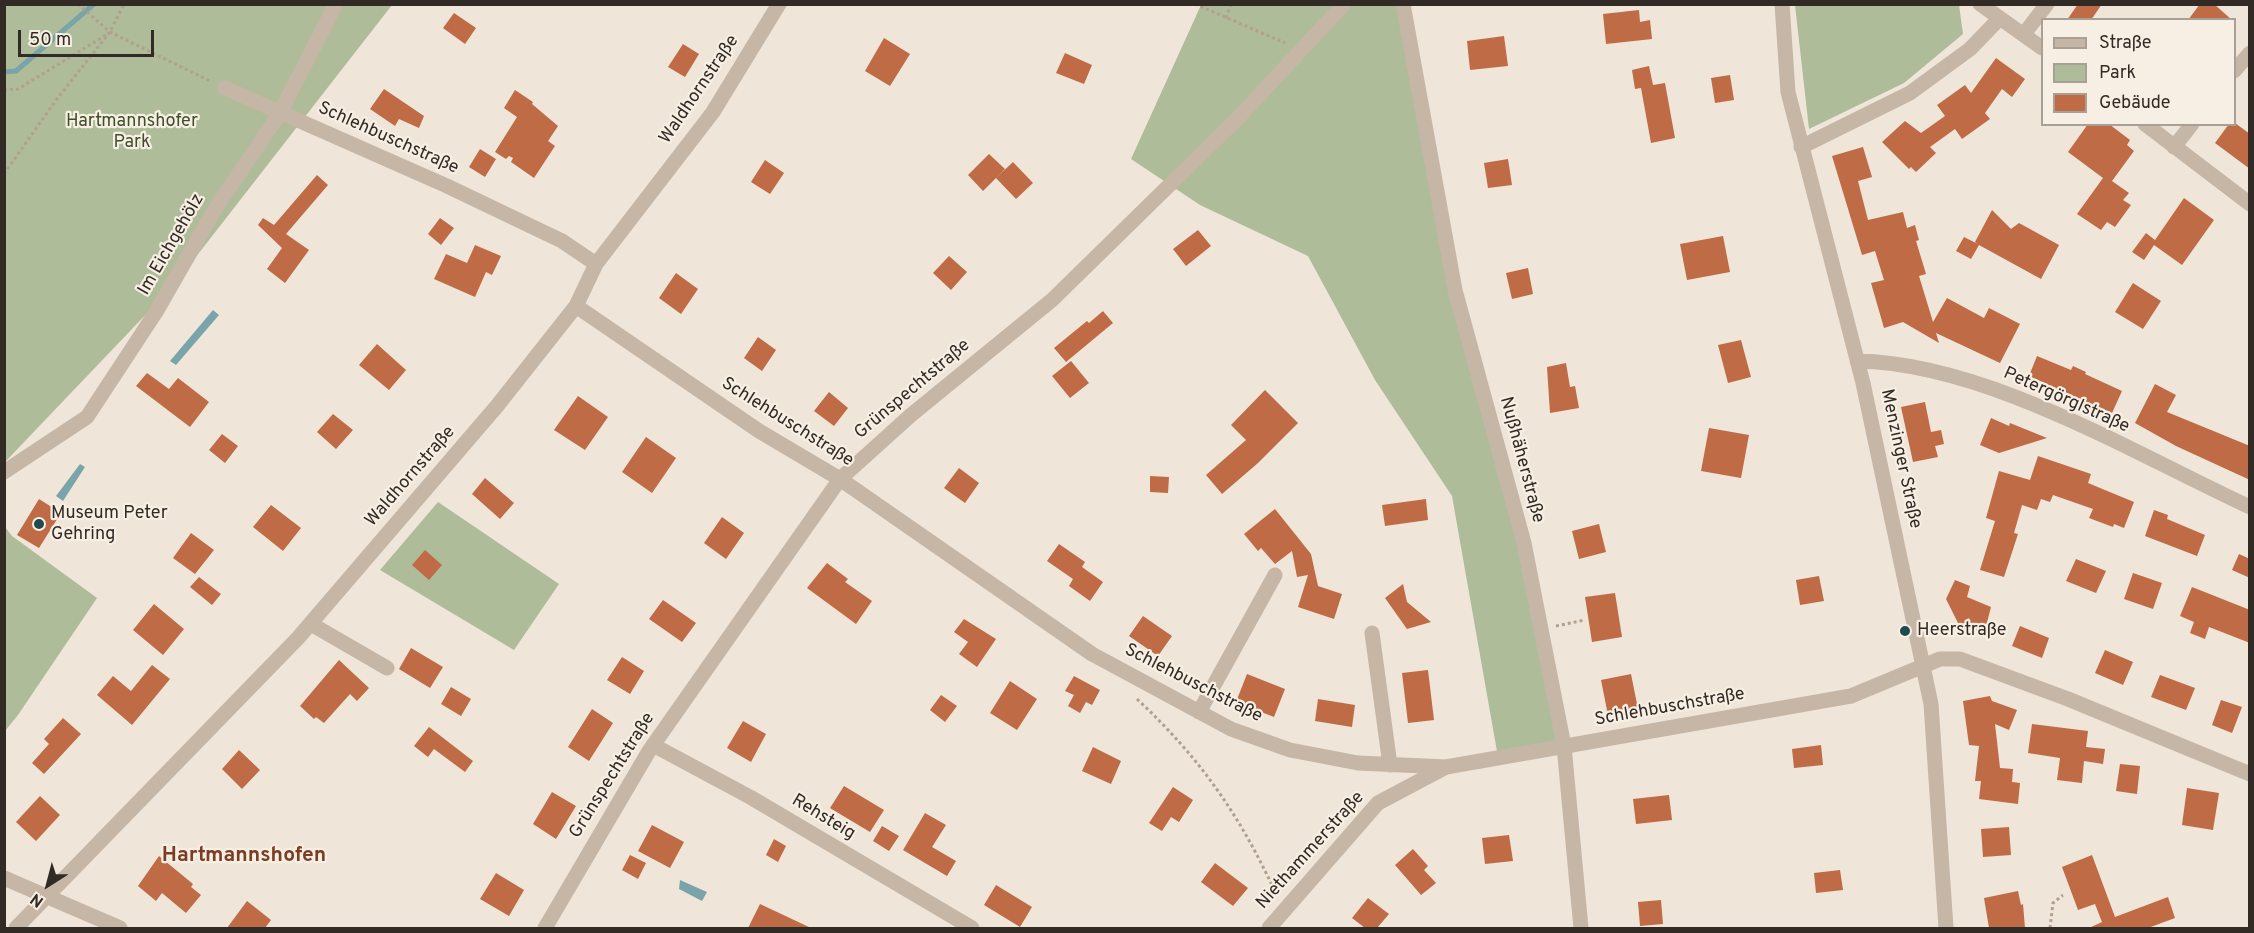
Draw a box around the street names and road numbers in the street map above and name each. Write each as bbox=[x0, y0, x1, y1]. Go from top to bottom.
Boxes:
street label: Waldhornstraße bbox=[656, 32, 744, 148]
street label: Schlehbuschstraße bbox=[314, 98, 462, 180]
street label: Im Eichgehölz bbox=[134, 190, 210, 300]
street label: Grünspechtstraße bbox=[851, 335, 975, 445]
street label: Petergörglstraße bbox=[2000, 363, 2132, 439]
street label: Schlehbuschstraße bbox=[717, 374, 857, 472]
street label: Menzinger Straße bbox=[1875, 387, 1925, 531]
street label: Nußhäherstraße bbox=[1494, 395, 1548, 525]
street label: Waldhornstraße bbox=[361, 422, 461, 532]
street label: Schlehbuschstraße bbox=[1120, 640, 1266, 728]
street label: Schlehbuschstraße bbox=[1593, 684, 1747, 732]
street label: Grünspechtstraße bbox=[566, 709, 660, 843]
street label: Niethammerstraße bbox=[1252, 788, 1370, 914]
street label: Rehsteig bbox=[787, 791, 859, 845]

